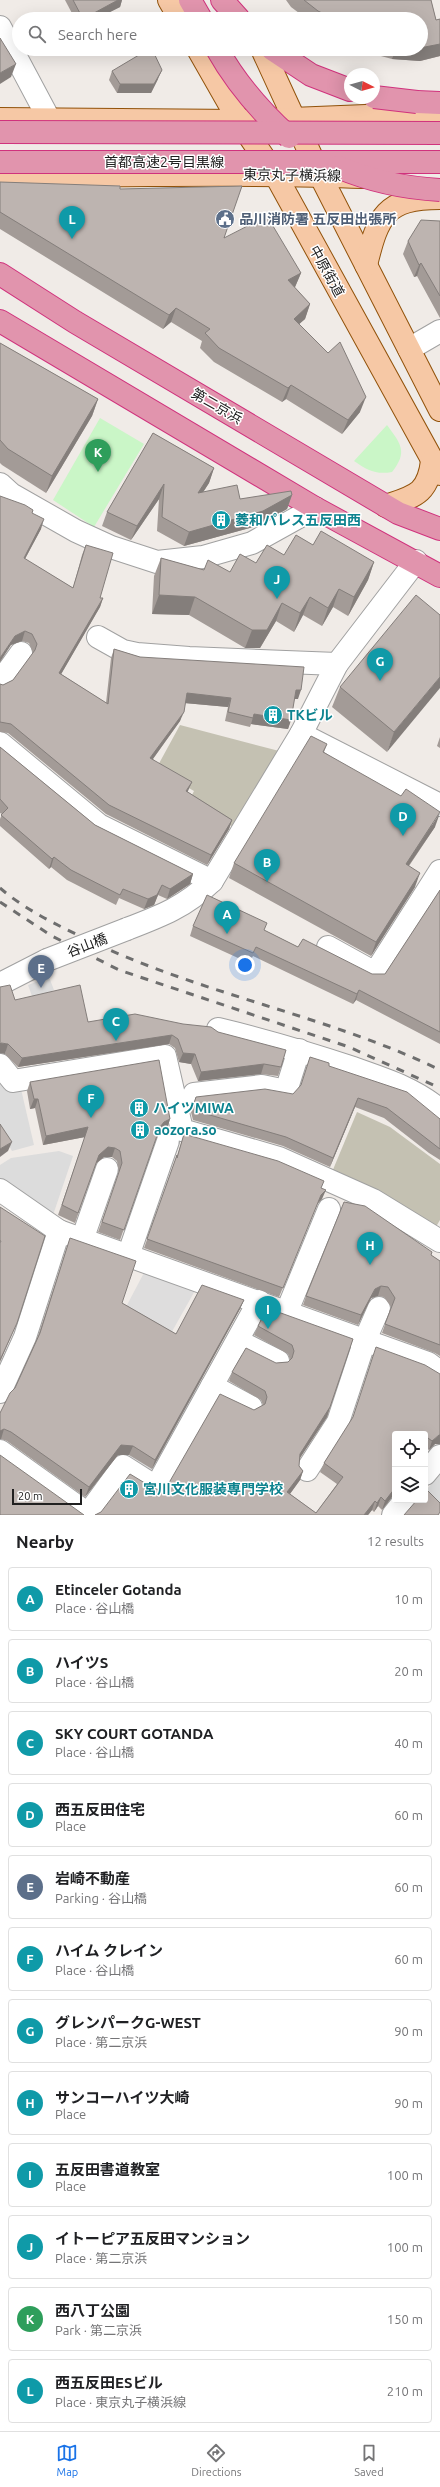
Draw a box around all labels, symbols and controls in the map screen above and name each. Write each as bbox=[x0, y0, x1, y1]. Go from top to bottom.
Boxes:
search box bbox=[12, 12, 428, 56]
icon: search bbox=[26, 23, 48, 45]
text: Search here bbox=[58, 26, 137, 43]
north arrow bbox=[344, 68, 380, 104]
street label: 首都高速2号目黒線 bbox=[104, 154, 224, 170]
street label: 東京丸子横浜線 bbox=[243, 166, 341, 184]
pin: L bbox=[59, 206, 85, 239]
public building icon: 品川消防署 五反田出張所 bbox=[214, 208, 236, 230]
place label: 品川消防署 五反田出張所 bbox=[239, 211, 396, 227]
street label: 中原街道 bbox=[306, 243, 348, 299]
street label: 第二京浜 bbox=[189, 385, 245, 427]
pin: K bbox=[85, 439, 111, 472]
building icon: 菱和パレス五反田西 bbox=[210, 509, 232, 531]
place label: 菱和パレス五反田西 bbox=[235, 512, 361, 528]
pin: J bbox=[264, 566, 290, 599]
pin: G bbox=[367, 648, 393, 681]
building icon: TKビル bbox=[262, 704, 284, 726]
place label: TKビル bbox=[287, 707, 333, 723]
pin: D bbox=[390, 803, 416, 836]
pin: B bbox=[254, 849, 280, 882]
pin: A bbox=[214, 901, 240, 934]
street label: 谷山橋 bbox=[65, 930, 109, 960]
pin: E bbox=[28, 955, 54, 988]
your location bbox=[235, 955, 255, 975]
pin: C bbox=[103, 1008, 129, 1041]
pin: F bbox=[78, 1085, 104, 1118]
building icon: ハイツMIWA bbox=[128, 1097, 150, 1119]
place label: ハイツMIWA bbox=[153, 1100, 234, 1116]
building icon: aozora.so bbox=[129, 1119, 151, 1141]
place label: aozora.so bbox=[154, 1122, 217, 1138]
pin: H bbox=[357, 1232, 383, 1265]
pin: I bbox=[255, 1296, 281, 1329]
map controls bbox=[392, 1431, 428, 1503]
button: locate bbox=[392, 1431, 428, 1467]
button: layers bbox=[392, 1467, 428, 1503]
building icon: 宮川文化服装専門学校 bbox=[118, 1478, 140, 1500]
place label: 宮川文化服装専門学校 bbox=[143, 1481, 283, 1497]
scale bar bbox=[12, 1487, 82, 1506]
text: 20 m bbox=[18, 1490, 42, 1502]
text: Nearby bbox=[16, 1532, 74, 1551]
text: 12 results bbox=[367, 1534, 424, 1548]
text: Etinceler Gotanda bbox=[55, 1581, 182, 1598]
text: A bbox=[25, 1592, 35, 1606]
text: 10 m bbox=[394, 1592, 423, 1606]
text: Place · 谷山橋 bbox=[55, 1601, 134, 1615]
text: ハイツS bbox=[55, 1654, 108, 1671]
text: B bbox=[26, 1664, 34, 1678]
text: 20 m bbox=[394, 1664, 423, 1678]
text: Place · 谷山橋 bbox=[55, 1675, 134, 1689]
text: SKY COURT GOTANDA bbox=[55, 1725, 213, 1742]
text: C bbox=[26, 1736, 34, 1750]
text: 40 m bbox=[394, 1736, 423, 1750]
text: Place · 谷山橋 bbox=[55, 1745, 134, 1759]
text: 西五反田住宅 bbox=[55, 1801, 145, 1818]
text: D bbox=[25, 1808, 35, 1822]
text: 60 m bbox=[394, 1808, 423, 1822]
text: Place bbox=[55, 1819, 86, 1833]
text: 岩崎不動産 bbox=[55, 1870, 130, 1887]
text: E bbox=[26, 1880, 34, 1894]
text: 60 m bbox=[394, 1880, 423, 1894]
text: Parking · 谷山橋 bbox=[55, 1891, 147, 1905]
text: ハイム クレイン bbox=[55, 1942, 163, 1959]
text: F bbox=[26, 1952, 34, 1966]
text: 60 m bbox=[394, 1952, 423, 1966]
text: Place · 谷山橋 bbox=[55, 1963, 134, 1977]
text: グレンパークG-WEST bbox=[55, 2014, 201, 2031]
text: G bbox=[26, 2024, 35, 2038]
text: 90 m bbox=[394, 2024, 423, 2038]
text: Place · 第二京浜 bbox=[55, 2035, 147, 2049]
text: サンコーハイツ大崎 bbox=[55, 2089, 189, 2106]
text: H bbox=[25, 2096, 35, 2110]
text: 90 m bbox=[394, 2096, 423, 2110]
text: Place bbox=[55, 2107, 86, 2121]
text: 五反田書道教室 bbox=[55, 2161, 160, 2178]
text: I bbox=[28, 2168, 32, 2182]
text: 100 m bbox=[387, 2168, 423, 2182]
text: Place bbox=[55, 2179, 86, 2193]
text: イトーピア五反田マンション bbox=[55, 2230, 250, 2247]
text: J bbox=[27, 2240, 33, 2254]
text: 100 m bbox=[387, 2240, 423, 2254]
text: Place · 第二京浜 bbox=[55, 2251, 147, 2265]
text: 西八丁公園 bbox=[55, 2302, 130, 2319]
text: K bbox=[26, 2312, 34, 2326]
text: 150 m bbox=[387, 2312, 423, 2326]
text: Park · 第二京浜 bbox=[55, 2323, 142, 2337]
text: 西五反田ESビル bbox=[55, 2374, 162, 2391]
text: L bbox=[26, 2384, 34, 2398]
text: 210 m bbox=[387, 2384, 423, 2398]
text: Place · 東京丸子横浜線 bbox=[55, 2395, 186, 2409]
tab: Map bbox=[56, 2442, 78, 2478]
tab: Directions bbox=[191, 2442, 242, 2478]
tab: Saved bbox=[354, 2442, 384, 2478]

